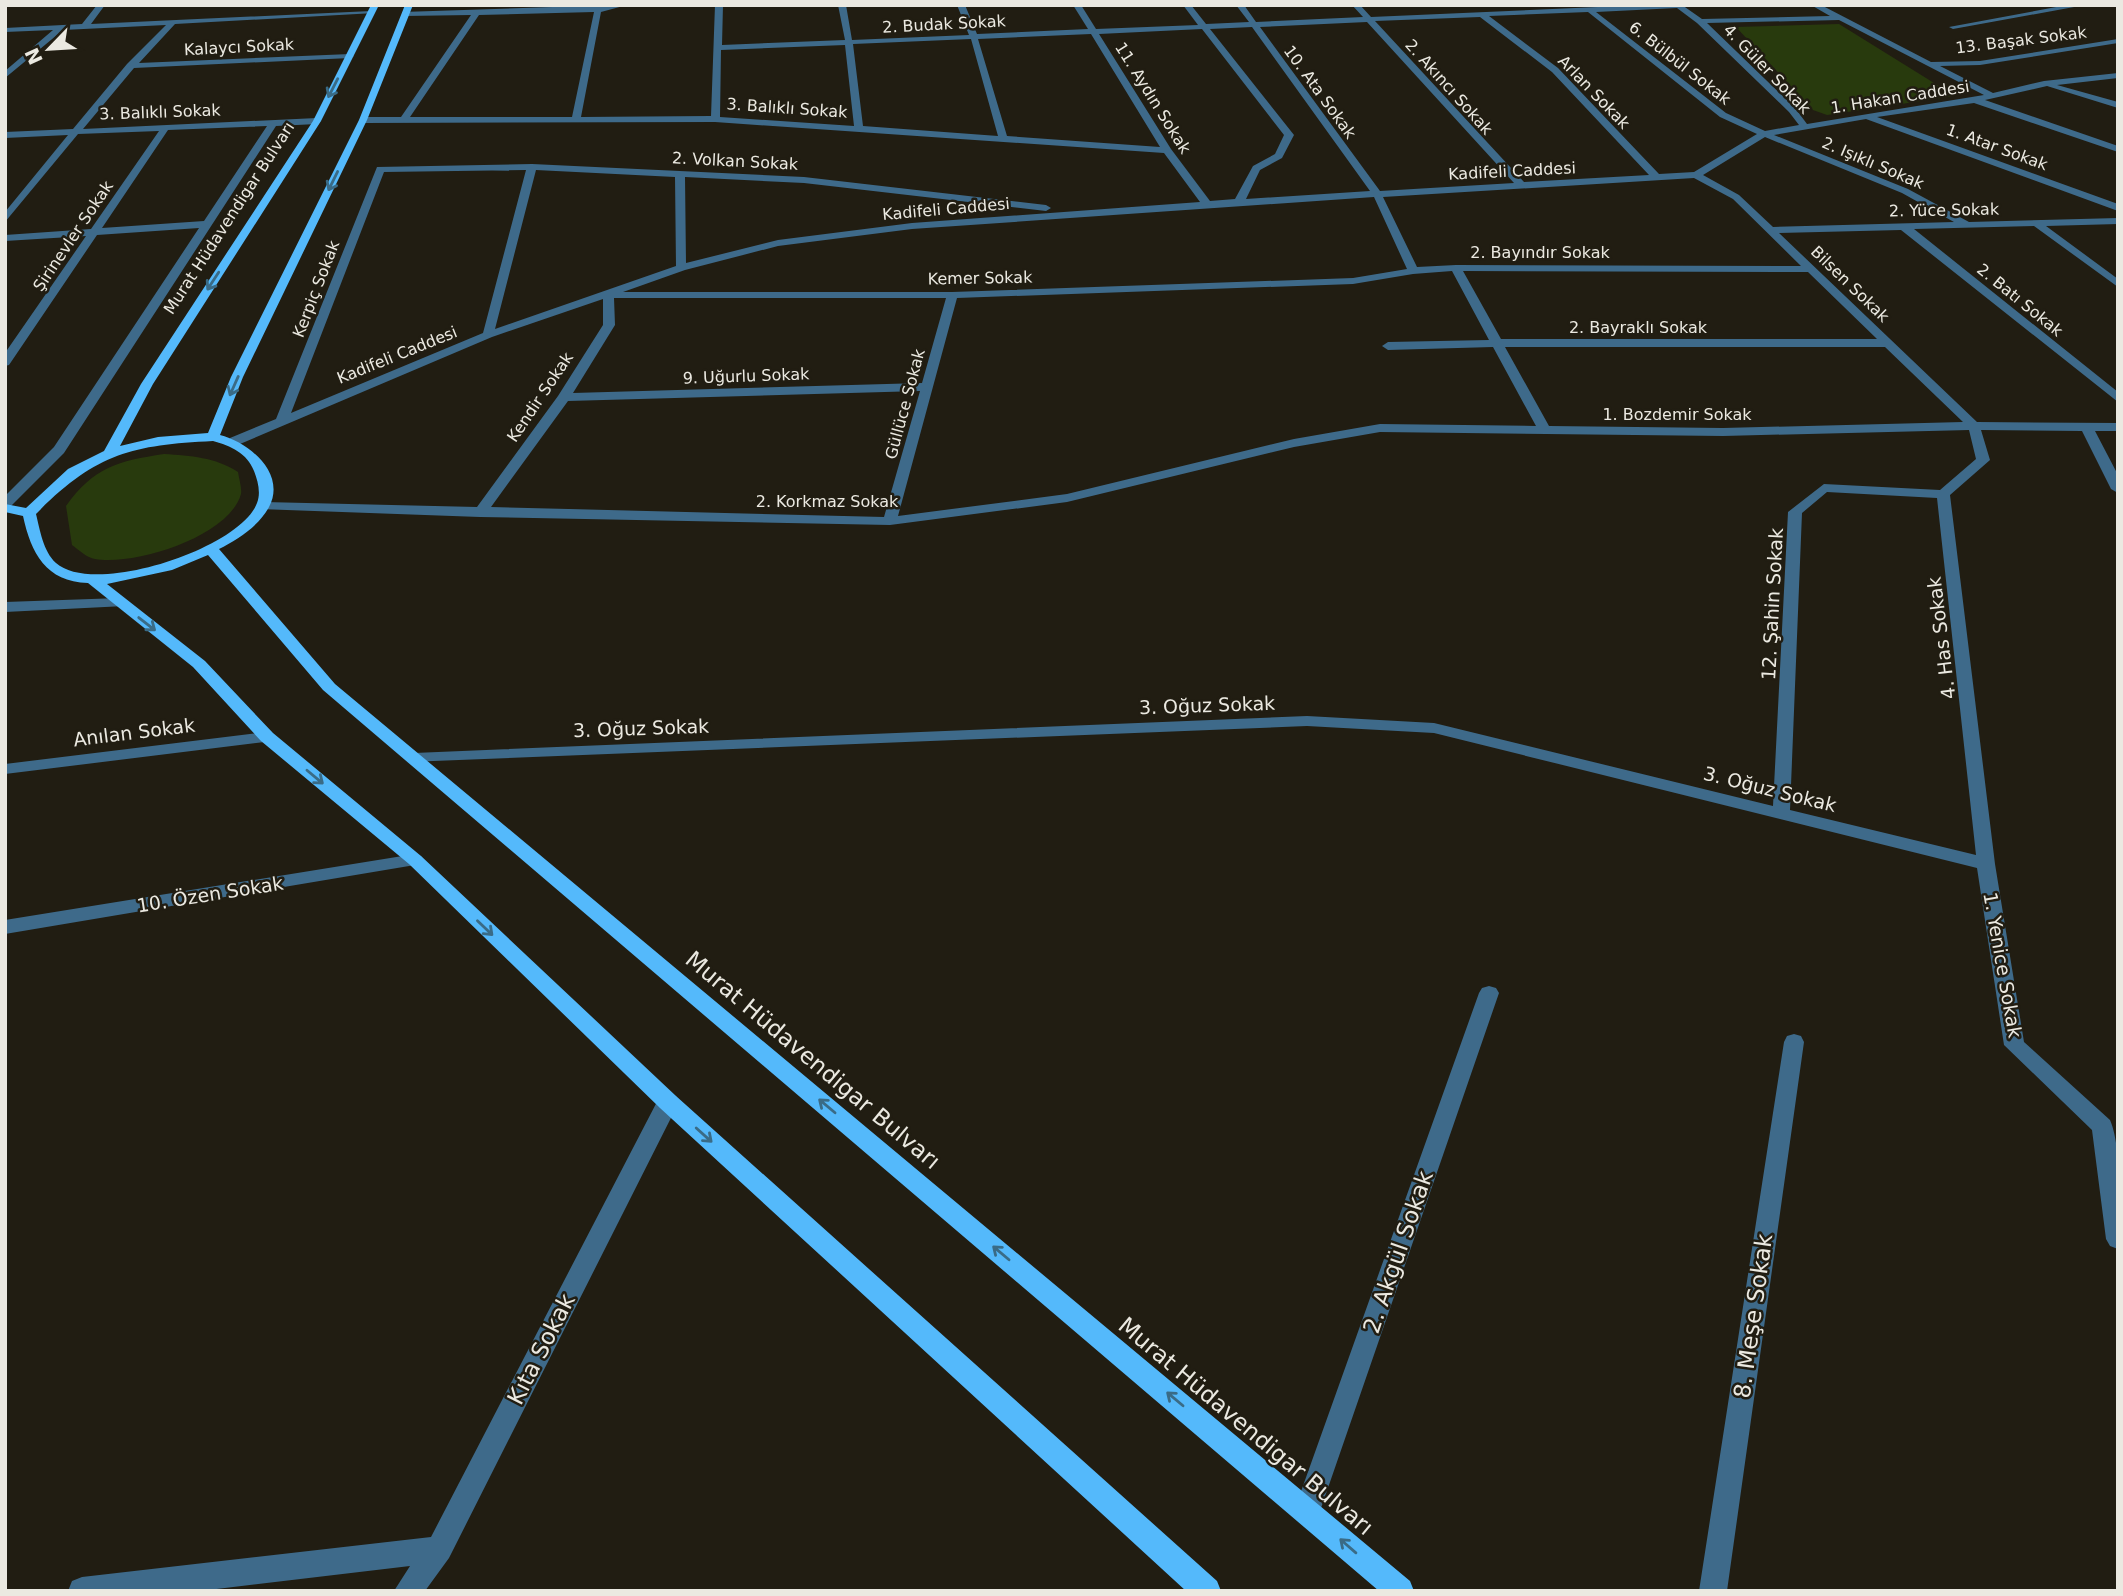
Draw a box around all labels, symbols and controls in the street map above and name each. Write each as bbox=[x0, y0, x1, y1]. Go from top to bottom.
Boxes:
street label: 2. Budak Sokak bbox=[882, 11, 1007, 37]
north arrow bbox=[14, 14, 84, 84]
street label: 6. Bülbül Sokak bbox=[1625, 17, 1735, 109]
street label: 4. Güler Sokak bbox=[1720, 20, 1815, 118]
street label: 13. Başak Sokak bbox=[1954, 22, 2088, 57]
street label: Kalaycı Sokak bbox=[184, 35, 295, 59]
street label: 2. Akıncı Sokak bbox=[1401, 36, 1497, 139]
street label: 11. Aydın Sokak bbox=[1111, 39, 1195, 158]
street label: 10. Ata Sokak bbox=[1280, 42, 1361, 143]
text: N bbox=[20, 44, 47, 68]
street label: Arlan Sokak bbox=[1554, 51, 1634, 133]
one-way arrow bbox=[326, 77, 340, 98]
street label: 1. Hakan Caddesi bbox=[1829, 77, 1971, 117]
street label: 3. Balıklı Sokak bbox=[726, 94, 849, 122]
street label: 3. Balıklı Sokak bbox=[99, 100, 222, 124]
street label: Murat Hüdavendigar Bulvarı bbox=[160, 118, 298, 318]
street label: 1. Atar Sokak bbox=[1944, 120, 2051, 174]
street label: 2. Işıklı Sokak bbox=[1819, 133, 1928, 193]
street label: 2. Volkan Sokak bbox=[671, 148, 799, 174]
street label: Kadifeli Caddesi bbox=[1448, 158, 1576, 184]
one-way arrow bbox=[326, 170, 339, 191]
street label: Şirinevler Sokak bbox=[29, 177, 117, 295]
street label: Kadifeli Caddesi bbox=[881, 194, 1011, 224]
street label: 2. Yüce Sokak bbox=[1889, 200, 2000, 220]
street label: Kerpiç Sokak bbox=[289, 237, 344, 340]
street label: Bilsen Sokak bbox=[1807, 242, 1894, 327]
street label: 2. Bayındır Sokak bbox=[1470, 243, 1610, 262]
street label: 2. Batı Sokak bbox=[1973, 260, 2067, 341]
street label: Kemer Sokak bbox=[928, 268, 1033, 288]
one-way arrow bbox=[206, 271, 221, 290]
street label: 2. Bayraklı Sokak bbox=[1569, 318, 1708, 337]
street label: Kadifeli Caddesi bbox=[334, 322, 460, 388]
street label: Güllüce Sokak bbox=[881, 346, 929, 461]
street label: Kendir Sokak bbox=[503, 348, 577, 445]
street label: 9. Uğurlu Sokak bbox=[682, 364, 810, 388]
one-way arrow bbox=[227, 375, 240, 396]
street label: 1. Bozdemir Sokak bbox=[1602, 405, 1752, 424]
street label: 2. Korkmaz Sokak bbox=[756, 492, 899, 511]
street label: 12. Şahin Sokak bbox=[1757, 527, 1787, 681]
street label: 4. Has Sokak bbox=[1923, 576, 1959, 700]
one-way arrow bbox=[138, 616, 156, 631]
street label: 3. Oğuz Sokak bbox=[1139, 692, 1275, 718]
street label: Anılan Sokak bbox=[72, 714, 196, 750]
street label: 3. Oğuz Sokak bbox=[573, 715, 709, 741]
street label: 3. Oğuz Sokak bbox=[1701, 762, 1839, 816]
one-way arrow bbox=[306, 769, 324, 785]
street label: 10. Özen Sokak bbox=[135, 872, 285, 916]
street label: 1. Yenice Sokak bbox=[1979, 890, 2027, 1040]
one-way arrow bbox=[476, 919, 493, 936]
street label: Murat Hüdavendigar Bulvarı bbox=[681, 946, 945, 1174]
one-way arrow bbox=[818, 1098, 836, 1114]
one-way arrow bbox=[694, 1126, 712, 1142]
street label: 2. Akgül Sokak bbox=[1358, 1167, 1438, 1337]
street label: 8. Meşe Sokak bbox=[1729, 1231, 1777, 1400]
one-way arrow bbox=[992, 1245, 1010, 1261]
street label: Kıta Sokak bbox=[502, 1289, 580, 1409]
street label: Murat Hüdavendigar Bulvarı bbox=[1114, 1312, 1378, 1540]
one-way arrow bbox=[1166, 1391, 1184, 1407]
one-way arrow bbox=[1340, 1538, 1358, 1554]

